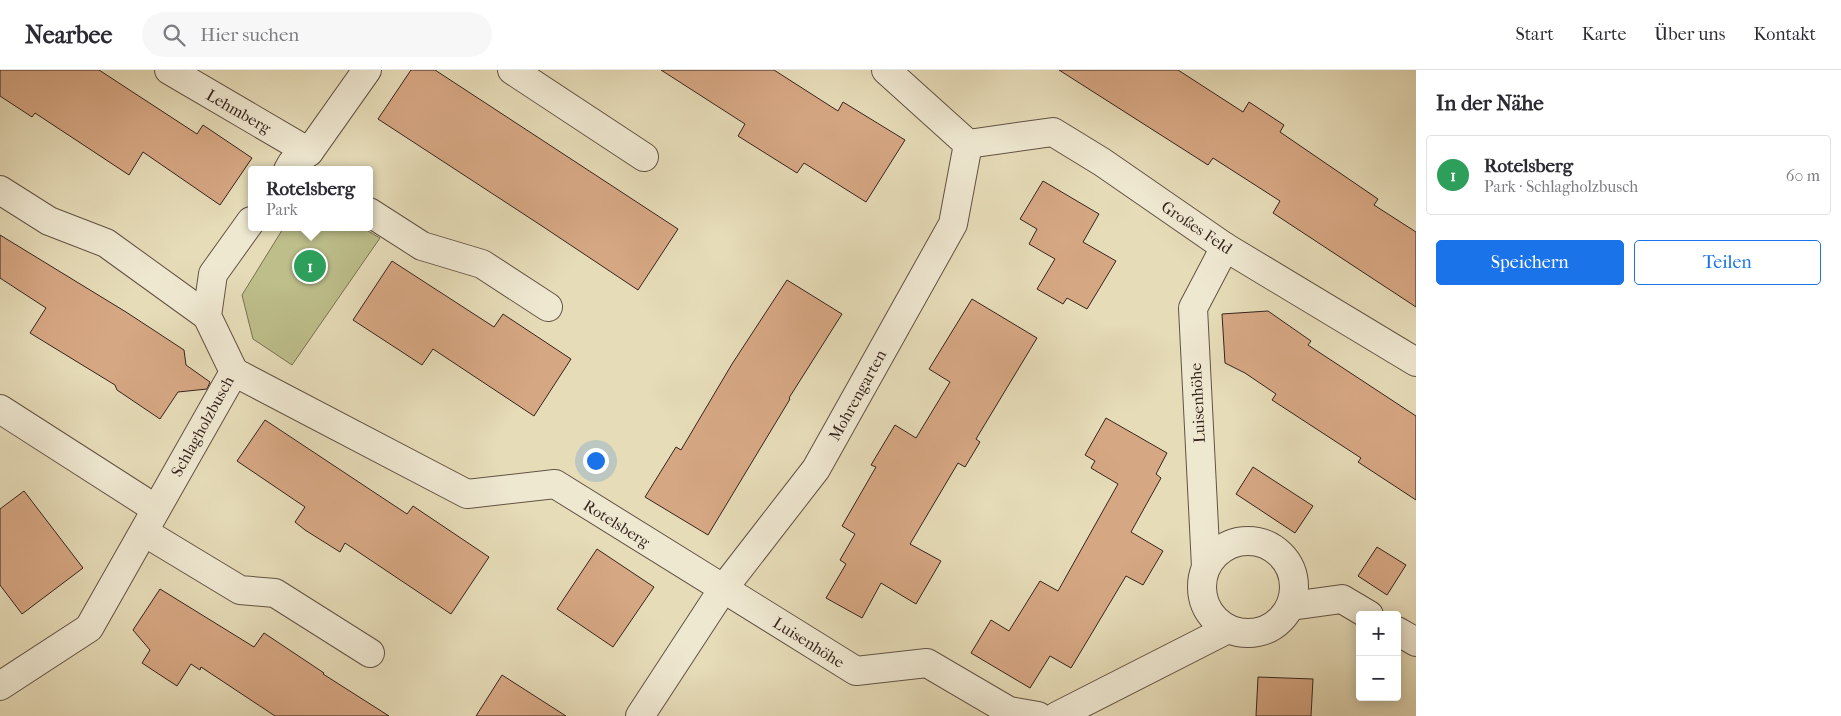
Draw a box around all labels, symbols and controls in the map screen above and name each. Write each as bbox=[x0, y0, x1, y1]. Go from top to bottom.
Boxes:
search box bbox=[142, 12, 492, 57]
text: Nearbee bbox=[25, 21, 112, 49]
icon: search bbox=[160, 21, 188, 49]
text: Hier suchen bbox=[200, 24, 299, 46]
text: Start bbox=[1515, 24, 1554, 45]
text: Karte bbox=[1582, 24, 1626, 45]
text: Über uns bbox=[1654, 24, 1725, 45]
text: Kontakt bbox=[1753, 24, 1816, 45]
street label: Lehmberg bbox=[203, 85, 275, 138]
text: In der Nähe bbox=[1436, 91, 1544, 115]
text: Rotelsberg bbox=[1484, 155, 1573, 177]
popup bbox=[248, 166, 373, 231]
text: 1 bbox=[1450, 166, 1456, 185]
text: 60 m bbox=[1786, 166, 1820, 185]
text: Park · Schlagholzbusch bbox=[1484, 177, 1638, 196]
text: Rotelsberg bbox=[266, 178, 355, 200]
street label: Großes Feld bbox=[1158, 197, 1236, 258]
text: Park bbox=[266, 200, 298, 219]
button: Speichern bbox=[1436, 240, 1624, 285]
button: Teilen bbox=[1634, 240, 1821, 285]
pin: 1 bbox=[294, 247, 326, 285]
street label: Mohrengarten bbox=[825, 346, 891, 444]
street label: Luisenhöhe bbox=[1186, 362, 1209, 444]
street label: Schlagholzbusch bbox=[167, 373, 238, 480]
your location bbox=[583, 448, 609, 474]
street label: Rotelsberg bbox=[580, 496, 654, 552]
map controls bbox=[1356, 611, 1401, 701]
button: + bbox=[1356, 611, 1401, 656]
street label: Luisenhöhe bbox=[770, 613, 848, 672]
button: − bbox=[1356, 656, 1401, 701]

